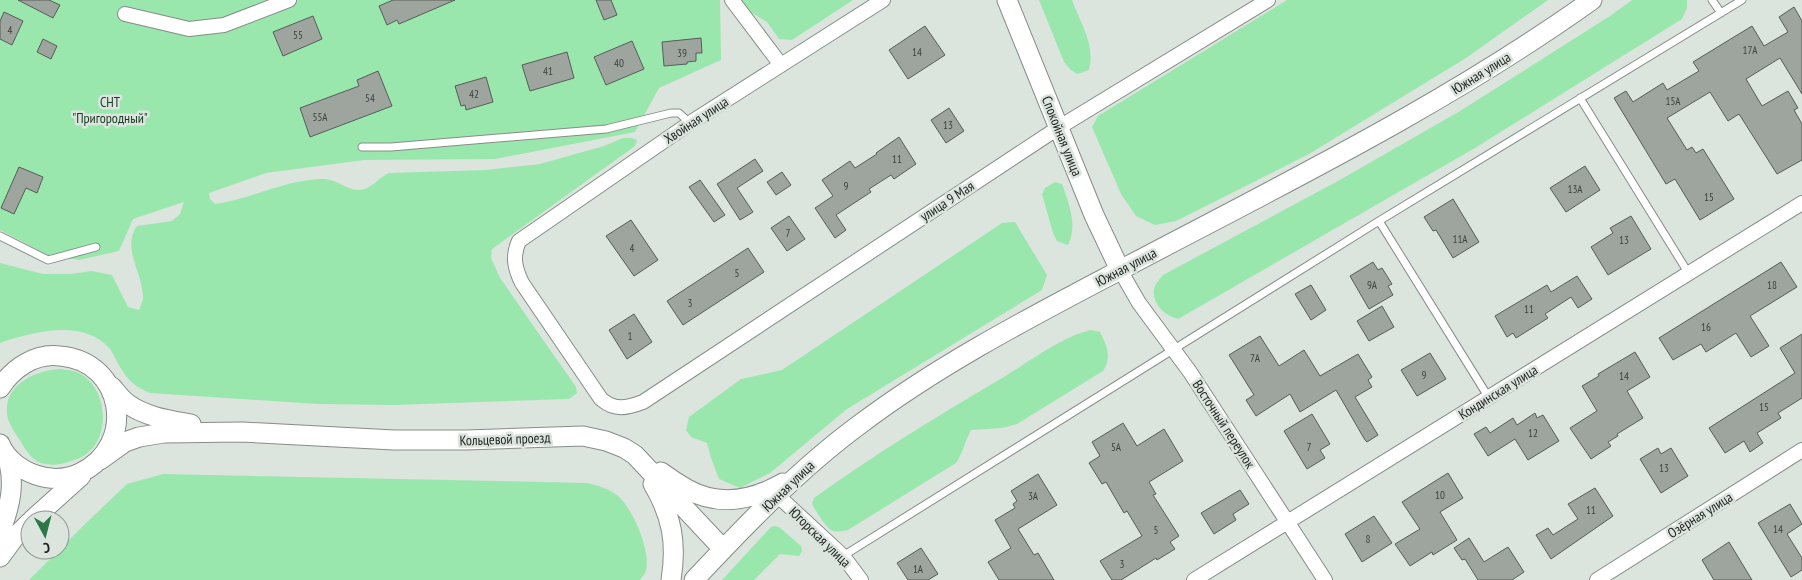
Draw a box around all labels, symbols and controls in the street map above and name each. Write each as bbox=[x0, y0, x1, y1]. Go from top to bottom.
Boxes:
house number: 4 bbox=[8, 23, 13, 37]
house number: 55 bbox=[293, 28, 303, 42]
house number: 17А bbox=[1742, 43, 1758, 57]
house number: 14 bbox=[912, 45, 922, 59]
house number: 39 bbox=[677, 46, 687, 60]
street label: Южная улица bbox=[1448, 48, 1514, 98]
house number: 40 bbox=[614, 56, 624, 70]
house number: 41 bbox=[543, 64, 553, 78]
house number: 42 bbox=[469, 87, 479, 101]
house number: 54 bbox=[365, 91, 375, 105]
street label: Хвойная улица bbox=[660, 92, 732, 148]
park label: СНТ "Пригородный" bbox=[72, 93, 148, 127]
street label: Спокойная улица bbox=[1038, 93, 1086, 179]
house number: 15А bbox=[1665, 94, 1681, 108]
house number: 55А bbox=[312, 110, 328, 124]
house number: 13 bbox=[943, 118, 953, 132]
house number: 11 bbox=[892, 152, 902, 166]
street label: улица 9 Мая bbox=[917, 177, 977, 225]
house number: 9 bbox=[844, 179, 849, 193]
house number: 13А bbox=[1567, 182, 1583, 196]
house number: 15 bbox=[1704, 190, 1714, 204]
house number: 7 bbox=[786, 226, 791, 240]
house number: 11А bbox=[1452, 232, 1468, 246]
house number: 13 bbox=[1619, 233, 1629, 247]
house number: 4 bbox=[630, 241, 635, 255]
street label: Южная улица bbox=[1093, 243, 1159, 291]
house number: 5 bbox=[735, 266, 740, 280]
house number: 9А bbox=[1367, 278, 1378, 292]
house number: 18 bbox=[1767, 278, 1777, 292]
house number: 3 bbox=[688, 296, 693, 310]
house number: 11 bbox=[1524, 302, 1534, 316]
house number: 16 bbox=[1701, 320, 1711, 334]
house number: 1 bbox=[628, 329, 633, 343]
house number: 7А bbox=[1250, 351, 1261, 365]
street label: Кондинская улица bbox=[1455, 361, 1541, 423]
house number: 9 bbox=[1422, 368, 1427, 382]
house number: 14 bbox=[1619, 369, 1629, 383]
street label: Восточный переулок bbox=[1189, 376, 1260, 472]
house number: 15 bbox=[1759, 400, 1769, 414]
house number: 12 bbox=[1528, 426, 1538, 440]
street label: Кольцевой проезд bbox=[459, 428, 551, 450]
house number: 5А bbox=[1111, 440, 1122, 454]
house number: 7 bbox=[1307, 440, 1312, 454]
street label: Южная улица bbox=[758, 456, 818, 516]
house number: 13 bbox=[1659, 461, 1669, 475]
house number: 10 bbox=[1435, 488, 1445, 502]
street label: Озёрная улица bbox=[1664, 488, 1736, 542]
house number: 3А bbox=[1028, 489, 1039, 503]
street label: Югорская улица bbox=[785, 503, 855, 571]
house number: 11 bbox=[1586, 503, 1596, 517]
north arrow bbox=[20, 510, 70, 560]
house number: 14 bbox=[1773, 522, 1783, 536]
house number: 5 bbox=[1154, 523, 1159, 537]
house number: 8 bbox=[1366, 532, 1371, 546]
text: С bbox=[42, 539, 51, 557]
house number: 3 bbox=[1120, 557, 1125, 571]
house number: 1А bbox=[913, 562, 924, 576]

